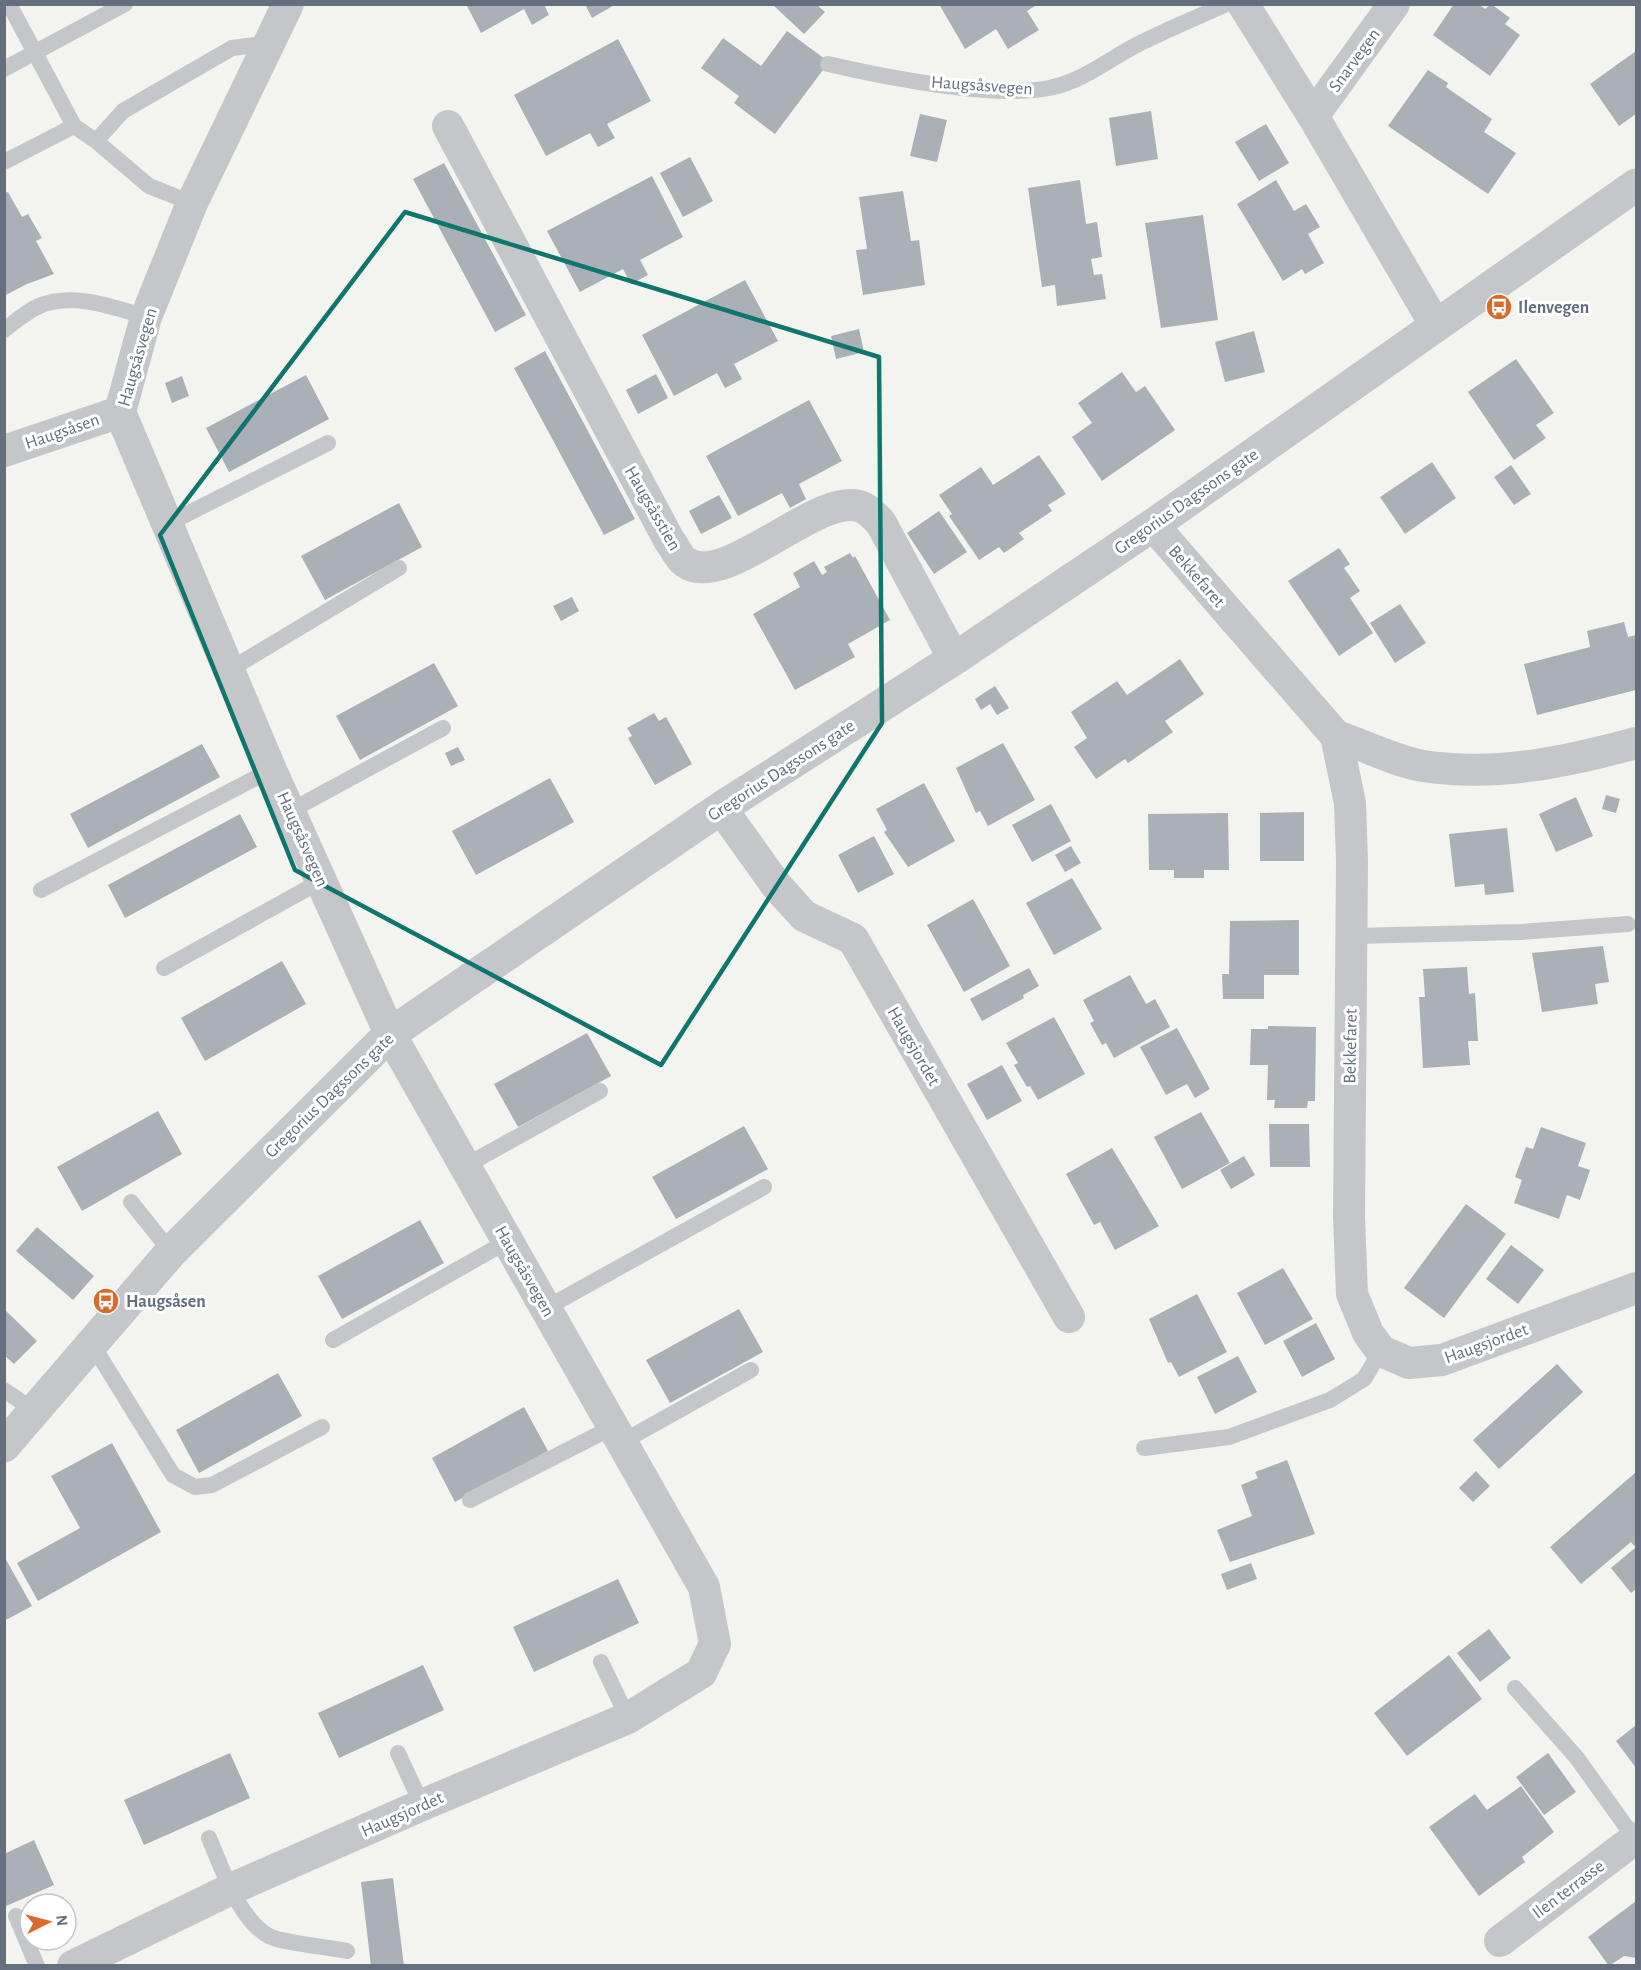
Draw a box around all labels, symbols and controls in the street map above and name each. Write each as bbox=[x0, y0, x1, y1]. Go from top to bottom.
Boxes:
street label: Snarvegen bbox=[1326, 26, 1384, 96]
street label: Haugsåsvegen bbox=[931, 73, 1033, 99]
bus stop icon: Ilenvegen bbox=[1484, 292, 1514, 322]
place label: Ilenvegen bbox=[1518, 299, 1589, 317]
street label: Haugsåsvegen bbox=[115, 306, 161, 409]
street label: Haugsåsen bbox=[23, 411, 102, 453]
street label: Gregorius Dagssons gate bbox=[1111, 445, 1262, 558]
street label: Haugsåsstien bbox=[621, 463, 683, 554]
street label: Bekkefaret bbox=[1165, 542, 1228, 611]
street label: Gregorius Dagssons gate bbox=[705, 717, 858, 825]
street label: Haugsåsvegen bbox=[273, 789, 331, 890]
street label: Haugsjordet bbox=[883, 1004, 943, 1089]
street label: Bekkefaret bbox=[1341, 1008, 1361, 1084]
street label: Gregorius Dagssons gate bbox=[262, 1030, 397, 1162]
street label: Haugsåsvegen bbox=[491, 1223, 557, 1320]
bus stop icon: Haugsåsen bbox=[91, 1286, 121, 1316]
place label: Haugsåsen bbox=[126, 1293, 206, 1311]
street label: Haugsjordet bbox=[1442, 1320, 1531, 1367]
street label: Haugsjordet bbox=[359, 1789, 446, 1841]
street label: Ilen terrasse bbox=[1529, 1857, 1608, 1923]
north arrow bbox=[18, 1892, 78, 1952]
text: N bbox=[53, 1914, 70, 1927]

